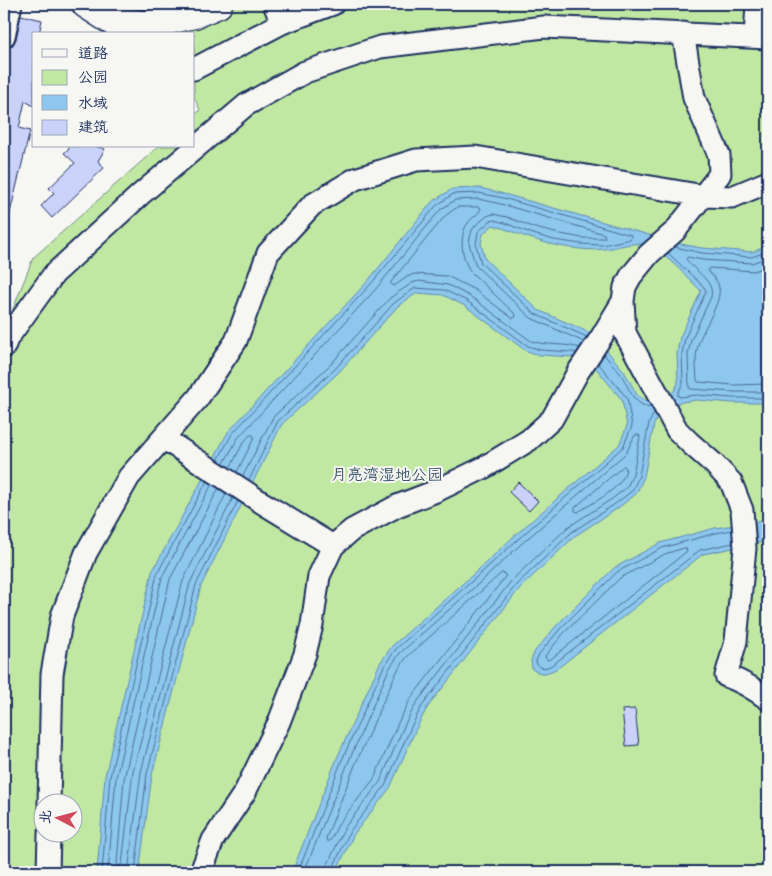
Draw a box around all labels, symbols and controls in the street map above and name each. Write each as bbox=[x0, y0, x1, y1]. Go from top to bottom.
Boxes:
legend bbox=[32, 32, 195, 148]
text: 道路 bbox=[78, 44, 108, 66]
text: 公园 bbox=[78, 68, 108, 90]
text: 水域 bbox=[78, 94, 108, 116]
text: 建筑 bbox=[78, 118, 108, 140]
park label: 月亮湾湿地公园 bbox=[331, 465, 443, 488]
north arrow bbox=[32, 794, 82, 844]
text: 北 bbox=[36, 809, 58, 825]

